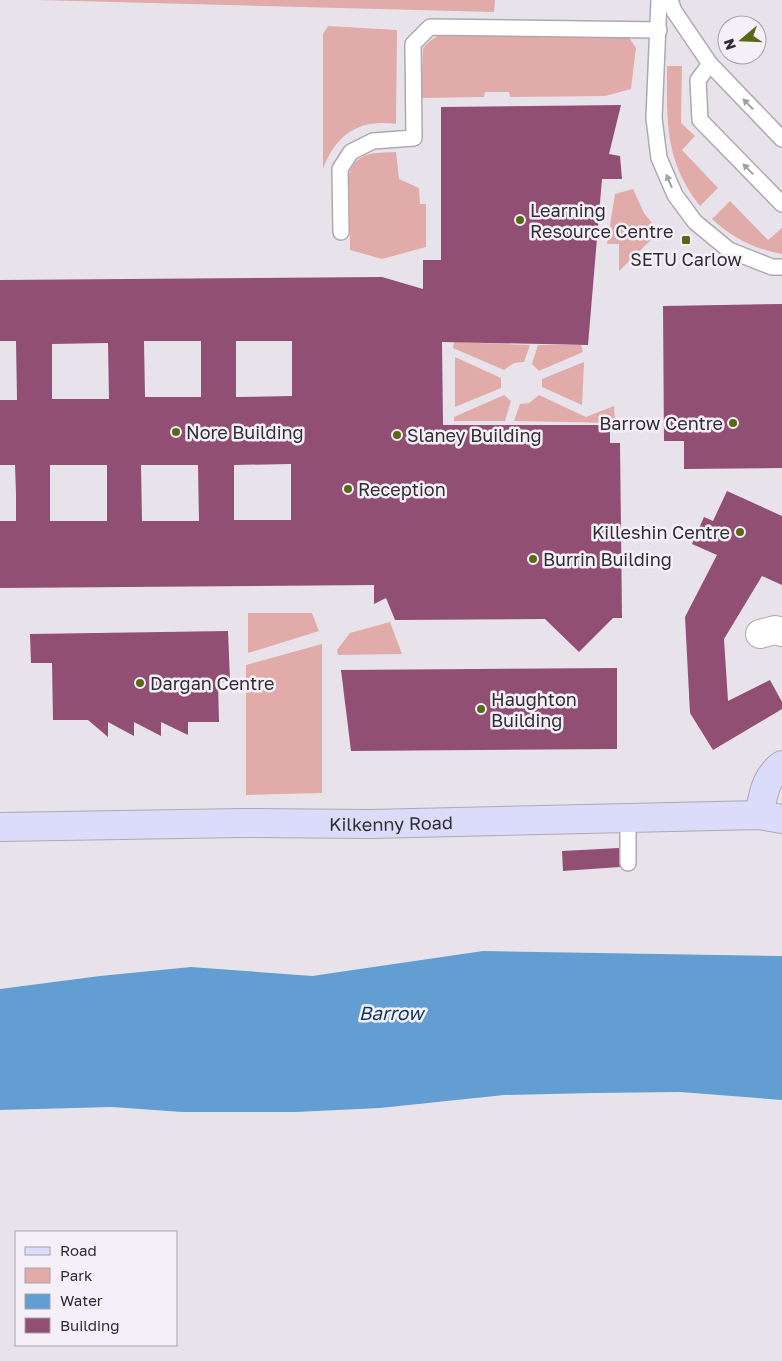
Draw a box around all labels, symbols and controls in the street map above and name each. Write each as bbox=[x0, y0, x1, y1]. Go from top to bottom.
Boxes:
north arrow bbox=[717, 15, 767, 65]
text: N bbox=[719, 37, 739, 52]
one-way arrow bbox=[742, 98, 754, 110]
one-way arrow bbox=[742, 164, 754, 176]
one-way arrow bbox=[664, 174, 672, 188]
place label: Learning Resource Centre bbox=[530, 199, 673, 242]
marker: Learning Resource Centre bbox=[514, 214, 526, 226]
marker: SETU Carlow bbox=[680, 234, 692, 246]
place label: SETU Carlow bbox=[630, 248, 742, 270]
place label: Barrow Centre bbox=[599, 412, 723, 434]
marker: Barrow Centre bbox=[727, 417, 739, 429]
place label: Nore Building bbox=[186, 421, 304, 443]
place label: Slaney Building bbox=[407, 424, 542, 446]
marker: Nore Building bbox=[170, 426, 182, 438]
marker: Slaney Building bbox=[391, 429, 403, 441]
place label: Reception bbox=[358, 478, 446, 500]
marker: Reception bbox=[342, 483, 354, 495]
place label: Killeshin Centre bbox=[592, 521, 730, 543]
marker: Killeshin Centre bbox=[734, 526, 746, 538]
place label: Burrin Building bbox=[543, 548, 672, 570]
marker: Burrin Building bbox=[527, 553, 539, 565]
place label: Dargan Centre bbox=[150, 672, 274, 694]
marker: Dargan Centre bbox=[134, 677, 146, 689]
place label: Haughton Building bbox=[491, 688, 577, 731]
marker: Haughton Building bbox=[475, 703, 487, 715]
street label: Kilkenny Road bbox=[329, 811, 453, 835]
water label: Barrow bbox=[359, 1001, 426, 1024]
legend bbox=[15, 1231, 178, 1346]
text: Road bbox=[60, 1241, 97, 1259]
text: Park bbox=[60, 1266, 93, 1284]
text: Water bbox=[60, 1291, 103, 1309]
text: Building bbox=[60, 1316, 120, 1334]

